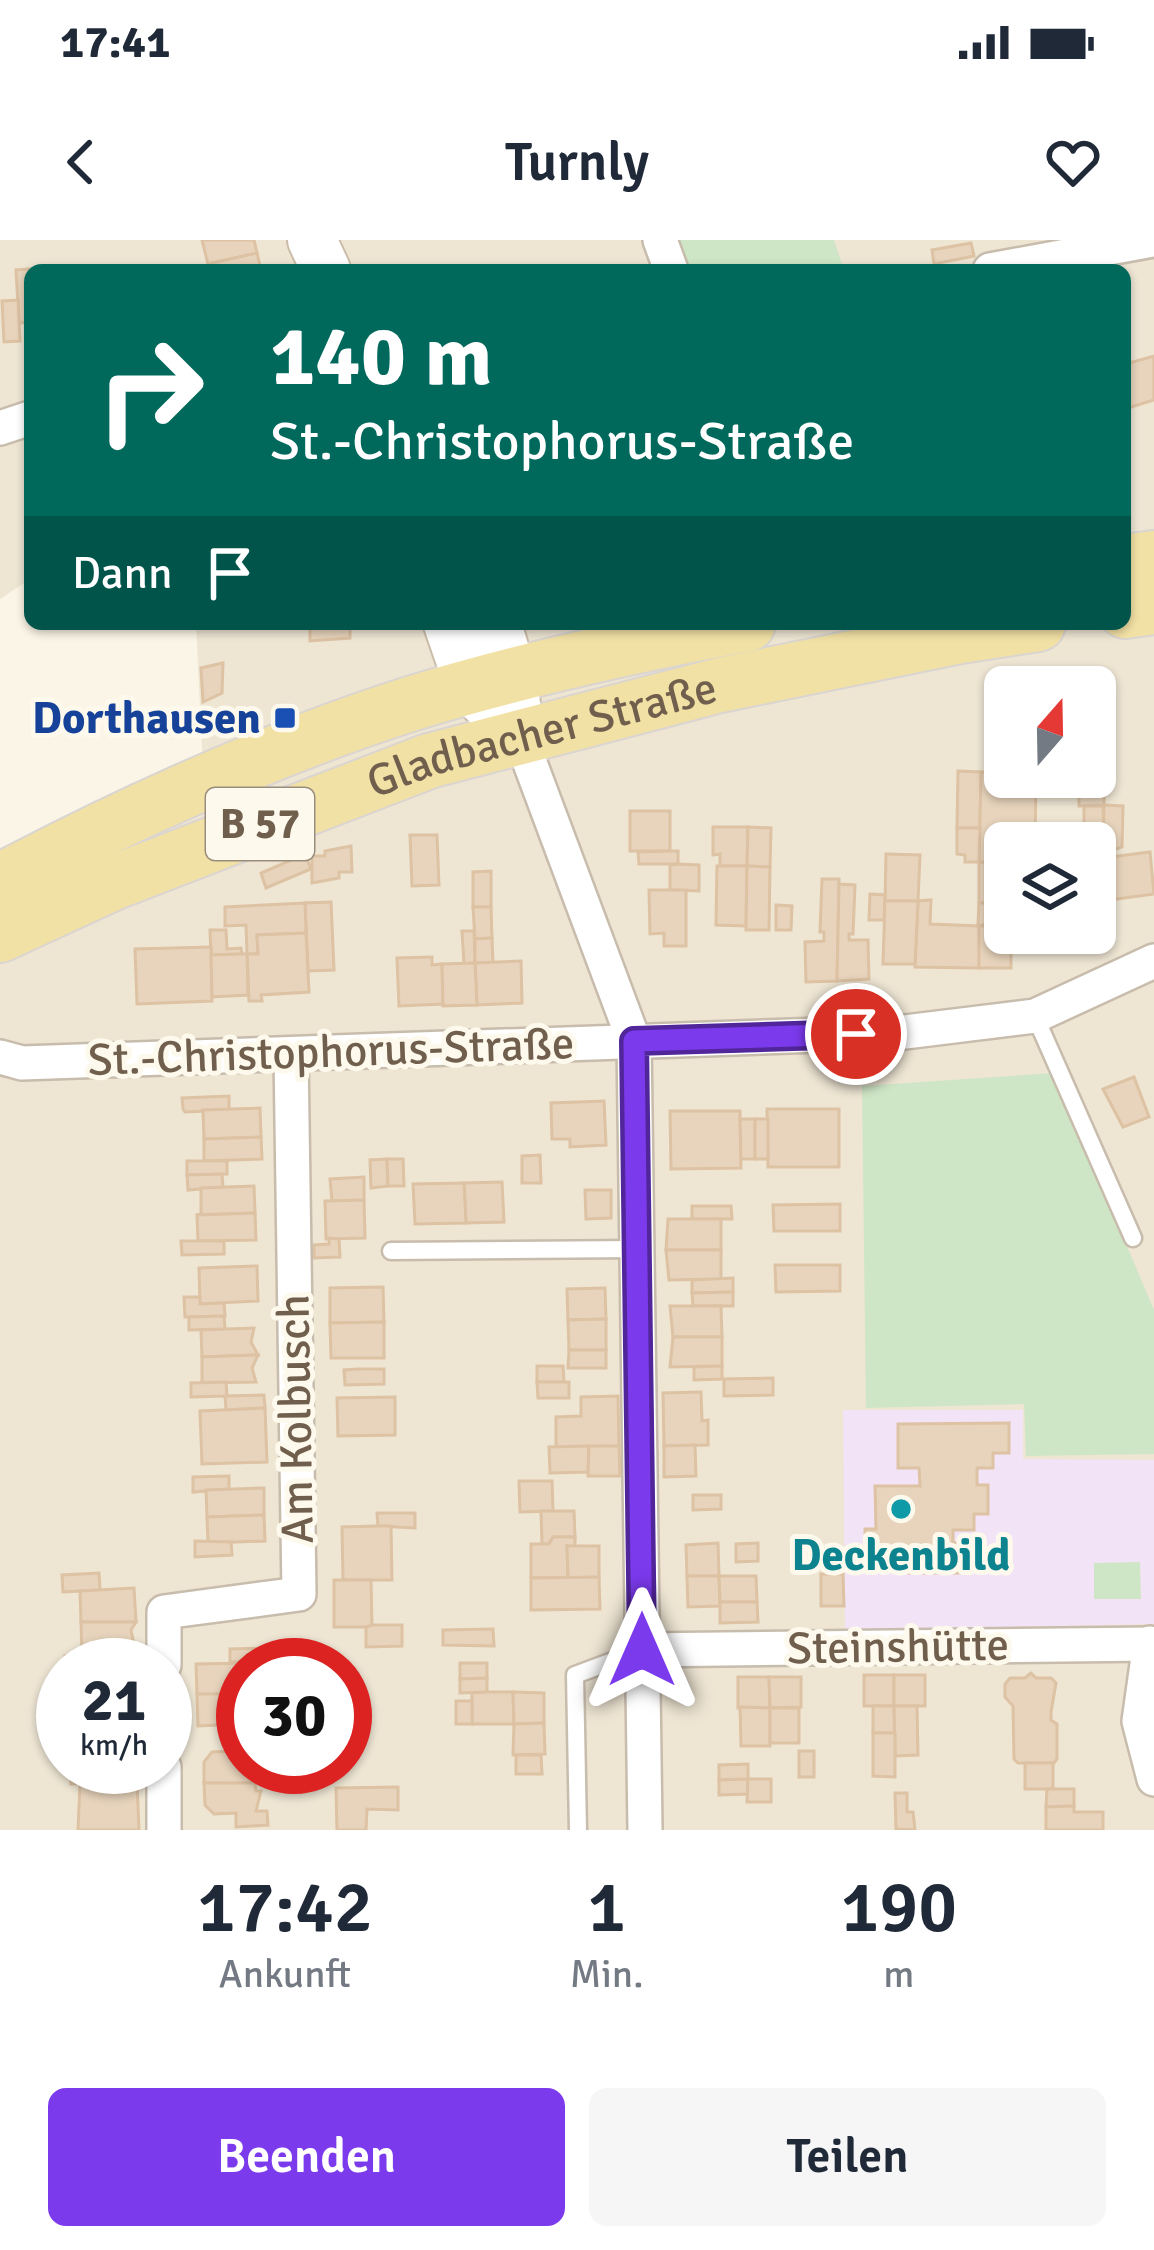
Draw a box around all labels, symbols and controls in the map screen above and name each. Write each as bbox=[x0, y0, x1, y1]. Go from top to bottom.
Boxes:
text: 17:41 bbox=[60, 15, 170, 70]
icon: back bbox=[48, 129, 114, 195]
text: Turnly bbox=[505, 129, 649, 196]
icon: heart bbox=[1040, 129, 1106, 195]
text: 140 m bbox=[270, 305, 492, 409]
icon: right bbox=[72, 312, 228, 468]
text: St.-Christophorus-Straße bbox=[270, 408, 854, 475]
icon: arrive bbox=[197, 540, 263, 606]
text: Dann bbox=[72, 546, 173, 601]
street label: Gladbacher Straße bbox=[359, 660, 722, 810]
north arrow bbox=[984, 666, 1116, 798]
map controls bbox=[984, 666, 1116, 954]
place label: Dorthausen bbox=[32, 691, 261, 746]
marker: Dorthausen bbox=[272, 705, 298, 731]
road number: B 57 bbox=[206, 788, 314, 860]
button: layers bbox=[984, 822, 1116, 954]
pin bbox=[805, 983, 907, 1085]
icon: arrive bbox=[823, 1001, 889, 1067]
street label: St.-Christophorus-Straße bbox=[87, 1016, 575, 1088]
street label: Am Kolbusch bbox=[266, 1294, 326, 1544]
marker: Deckenbild bbox=[888, 1496, 914, 1522]
place label: Deckenbild bbox=[791, 1528, 1011, 1583]
position arrow bbox=[579, 1587, 705, 1713]
street label: Steinshütte bbox=[787, 1618, 1009, 1676]
speed limit sign: 30 bbox=[216, 1638, 372, 1794]
text: 21 bbox=[82, 1664, 146, 1738]
text: km/h bbox=[80, 1727, 148, 1764]
text: 17:42 bbox=[197, 1863, 373, 1952]
text: 1 bbox=[587, 1863, 626, 1952]
text: 190 bbox=[840, 1863, 957, 1952]
text: Ankunft bbox=[219, 1950, 351, 1998]
text: Min. bbox=[570, 1950, 643, 1998]
text: m bbox=[883, 1950, 914, 1998]
button: Beenden bbox=[48, 2088, 565, 2226]
button: Teilen bbox=[589, 2088, 1106, 2226]

